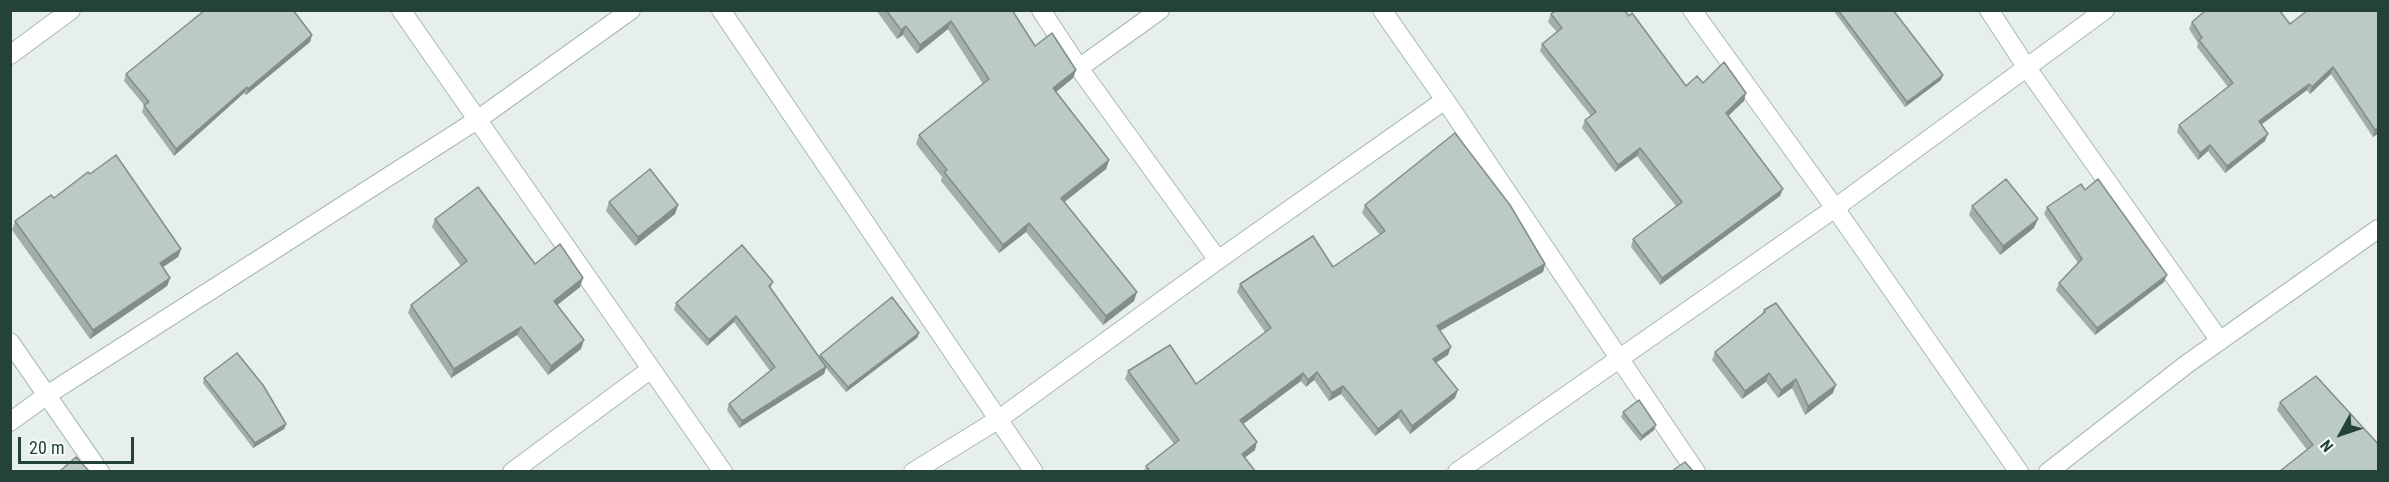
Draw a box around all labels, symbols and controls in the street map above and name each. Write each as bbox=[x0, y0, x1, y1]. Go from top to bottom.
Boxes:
north arrow bbox=[2311, 404, 2371, 464]
scale bar bbox=[21, 425, 136, 463]
text: N bbox=[2316, 436, 2337, 456]
text: 20 m bbox=[29, 437, 64, 458]

